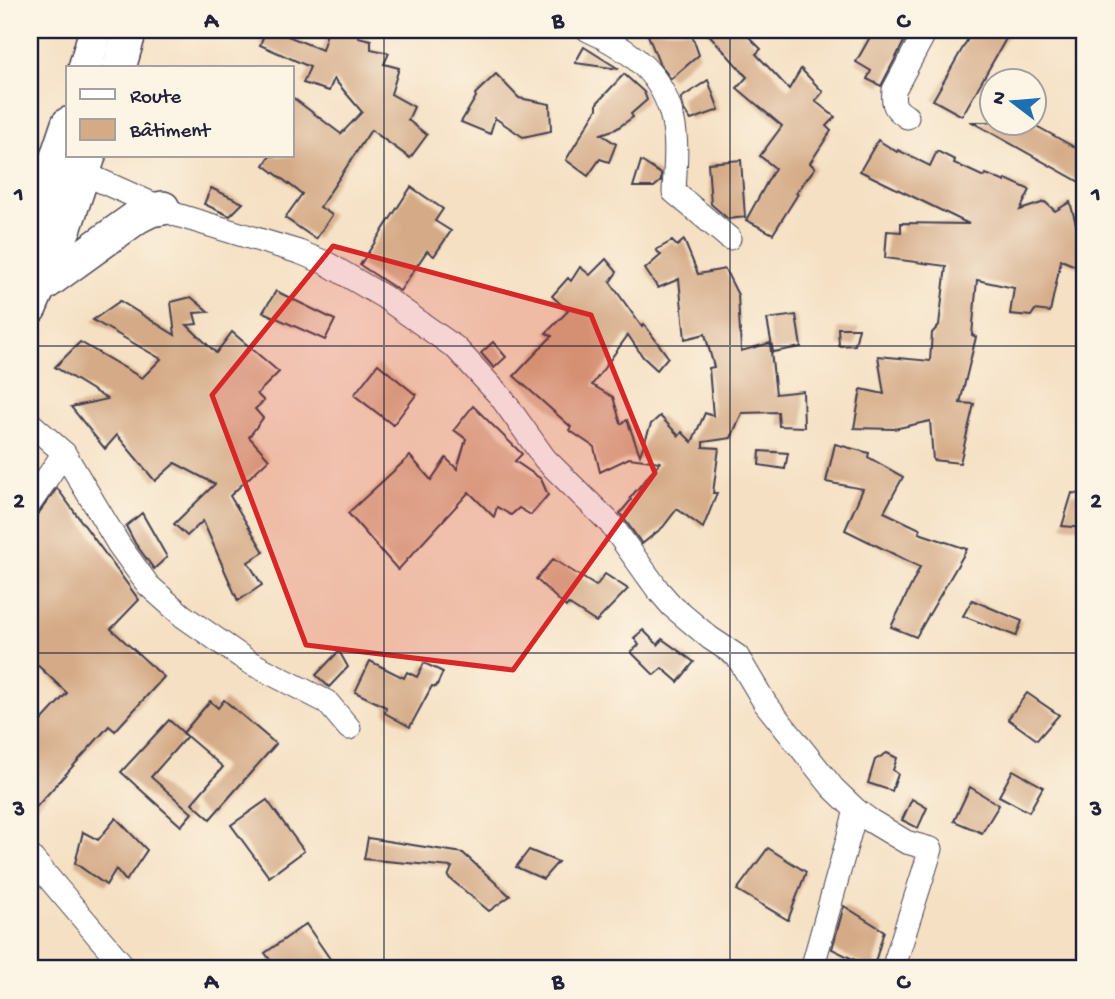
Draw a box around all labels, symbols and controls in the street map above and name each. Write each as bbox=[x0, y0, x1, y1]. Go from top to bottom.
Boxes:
text: A bbox=[203, 9, 219, 36]
text: B bbox=[551, 9, 565, 36]
text: C bbox=[897, 9, 912, 36]
legend bbox=[66, 66, 294, 158]
north arrow bbox=[978, 66, 1048, 136]
text: Route bbox=[130, 86, 182, 111]
text: N bbox=[987, 89, 1013, 107]
text: Bâtiment bbox=[129, 120, 212, 145]
text: 1 bbox=[13, 182, 24, 209]
text: 1 bbox=[1090, 182, 1101, 209]
text: 2 bbox=[13, 489, 25, 516]
text: 2 bbox=[1090, 489, 1102, 516]
text: 3 bbox=[12, 797, 25, 824]
text: 3 bbox=[1089, 797, 1102, 824]
text: A bbox=[203, 970, 219, 997]
text: B bbox=[551, 970, 565, 997]
text: C bbox=[897, 970, 912, 997]

